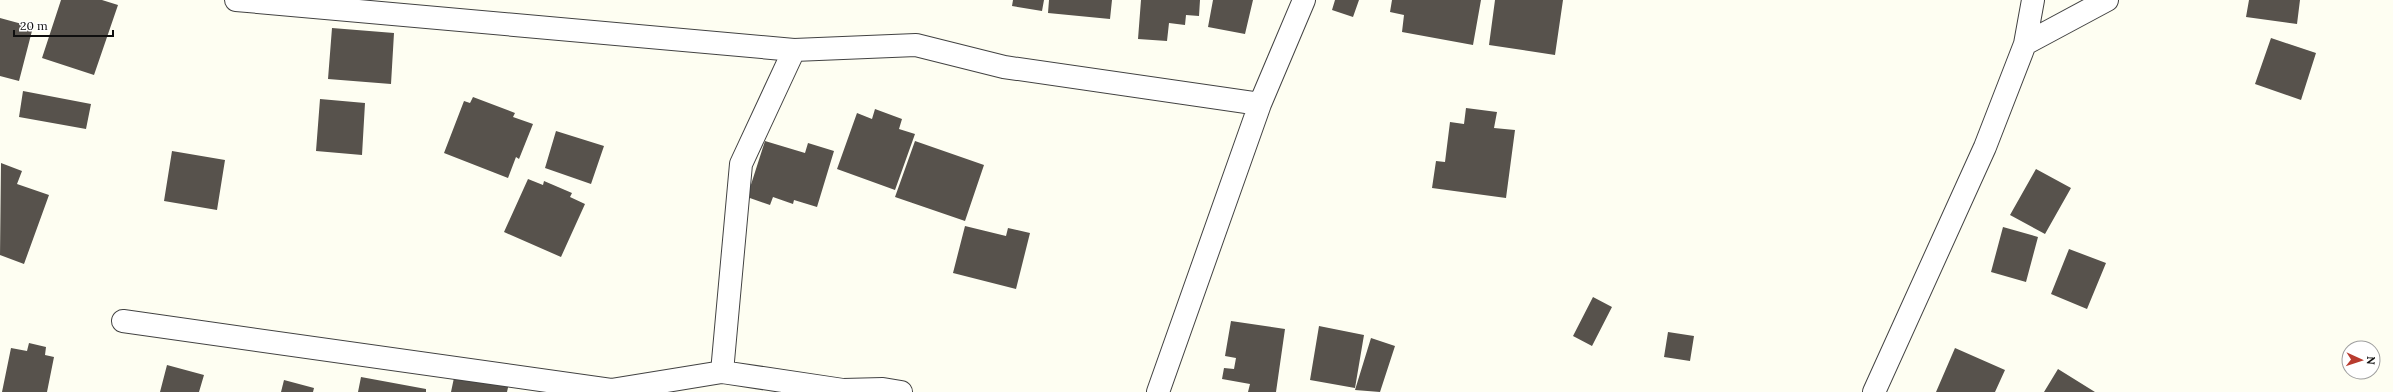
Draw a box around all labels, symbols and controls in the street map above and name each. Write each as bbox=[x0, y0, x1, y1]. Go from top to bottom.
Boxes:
scale bar bbox=[14, 12, 113, 38]
text: 20 m bbox=[20, 18, 48, 33]
north arrow bbox=[2341, 340, 2381, 380]
text: N bbox=[2364, 356, 2378, 366]

